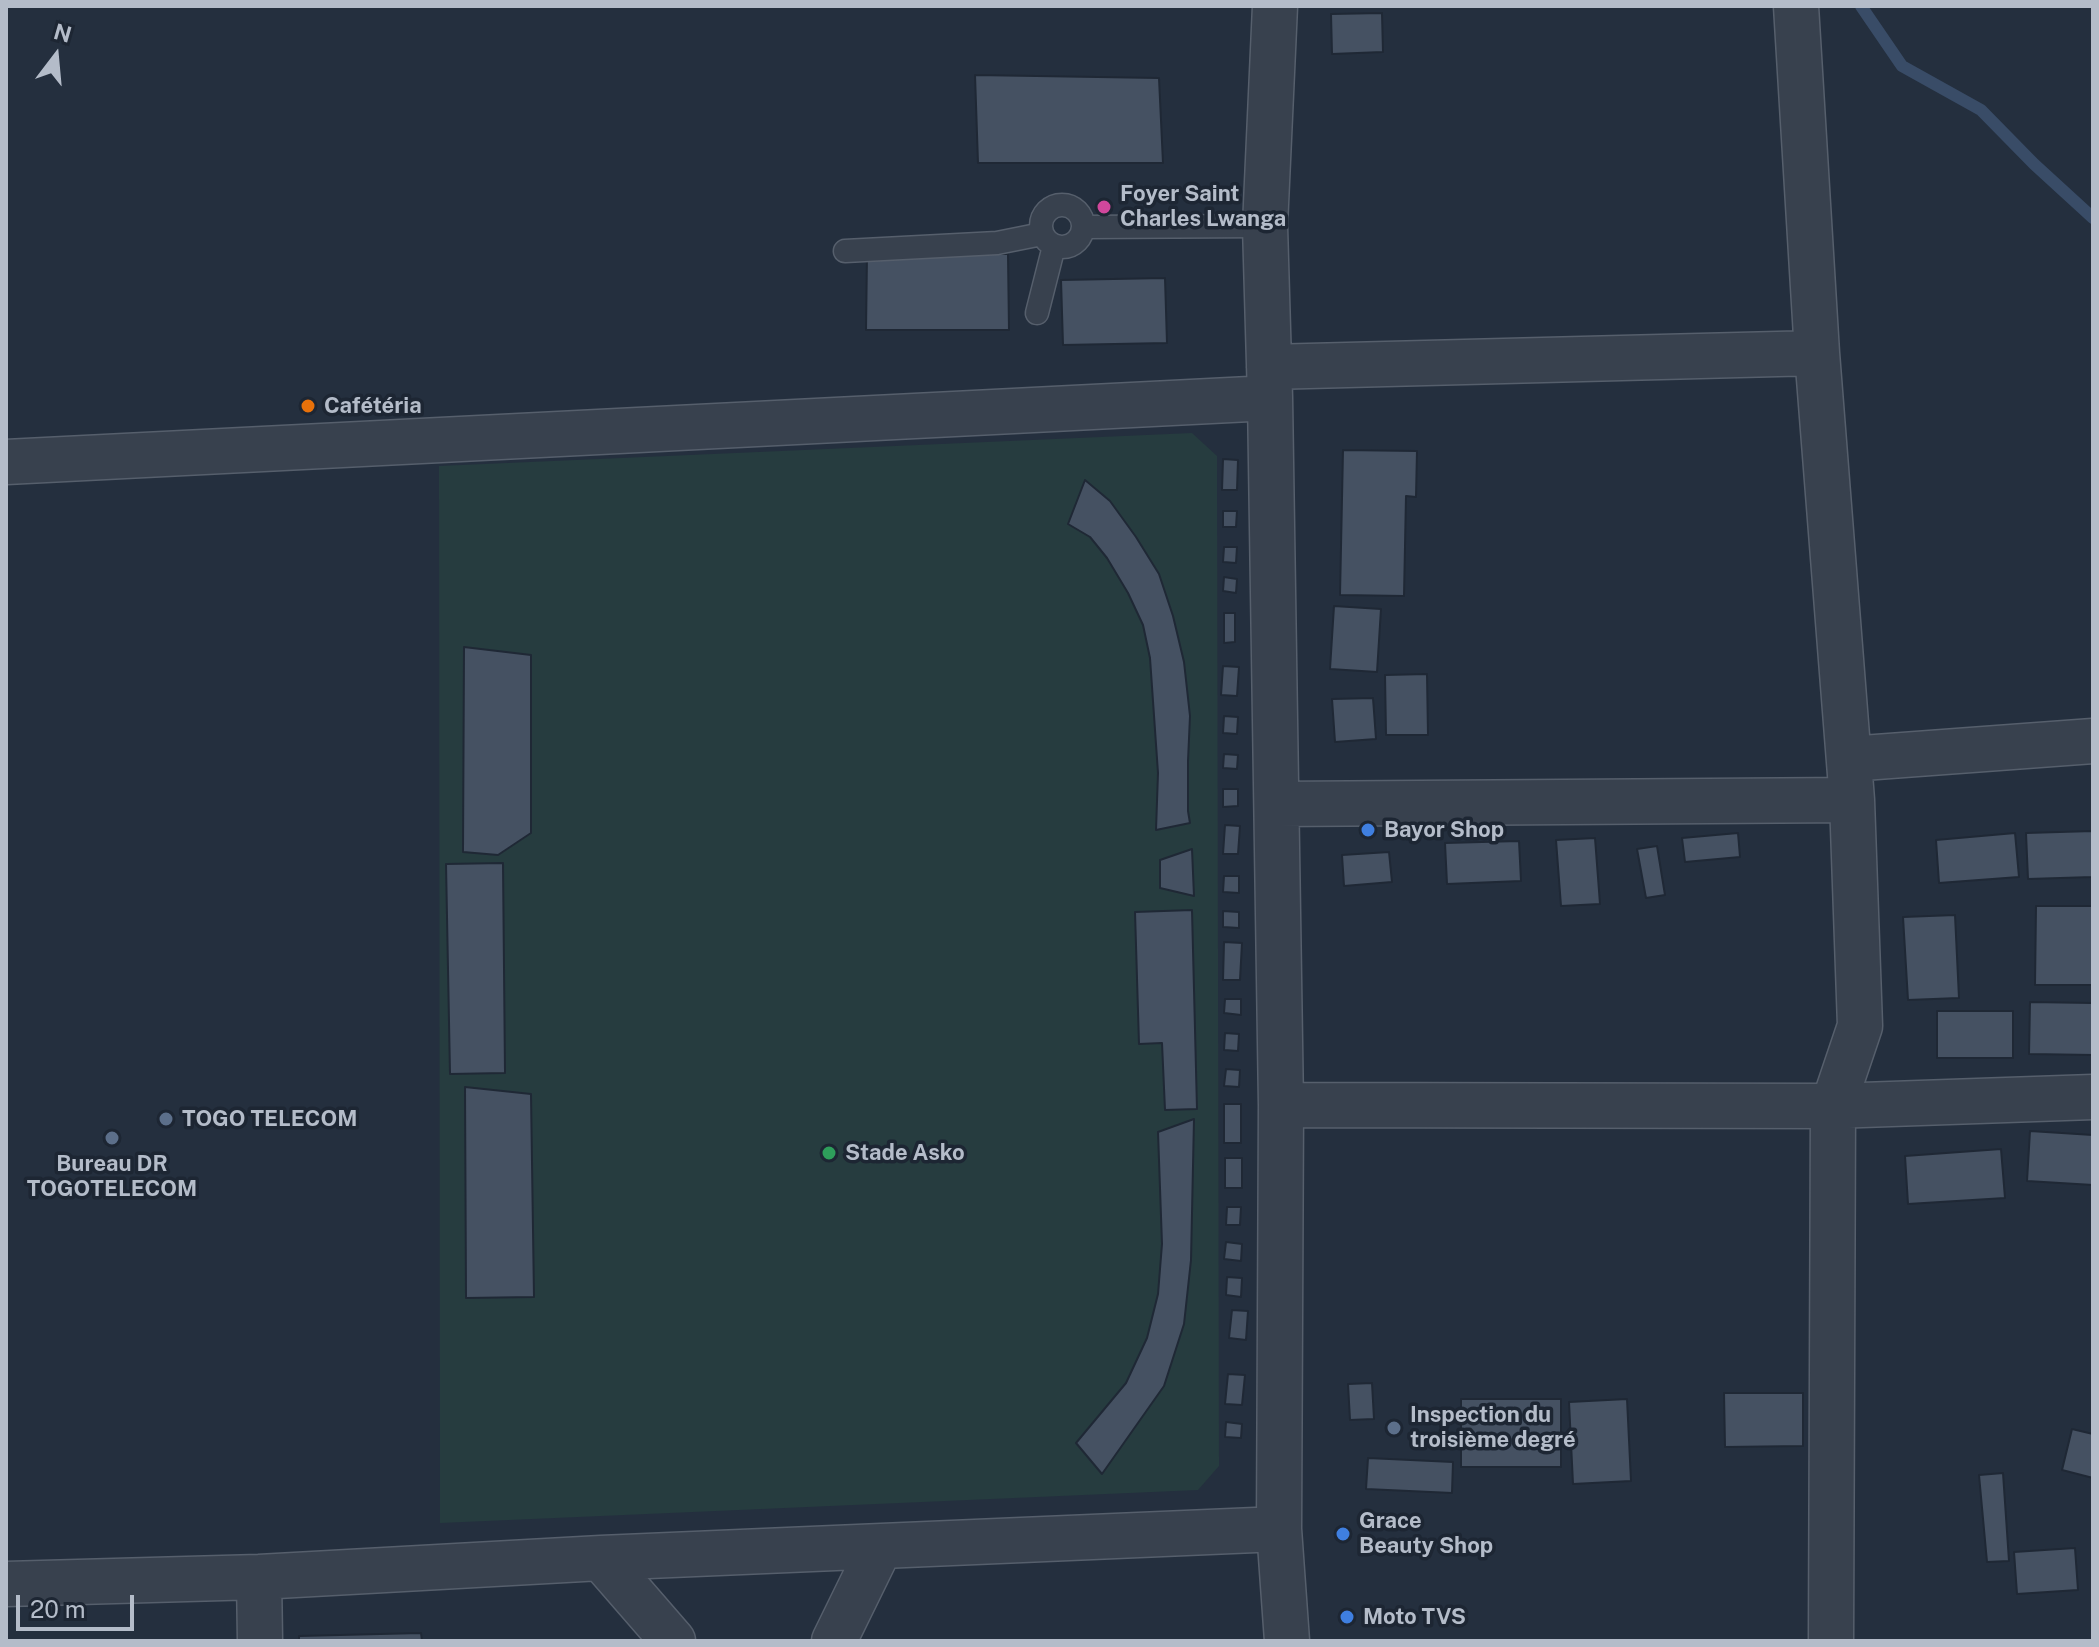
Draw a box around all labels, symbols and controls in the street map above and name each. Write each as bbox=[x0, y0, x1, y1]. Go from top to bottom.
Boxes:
north arrow bbox=[16, 16, 96, 96]
text: N bbox=[51, 18, 74, 48]
place label: Foyer Saint Charles Lwanga bbox=[1120, 181, 1286, 232]
marker: Foyer Saint Charles Lwanga bbox=[1095, 198, 1113, 216]
place label: Cafétéria bbox=[324, 393, 422, 419]
marker: Cafétéria bbox=[299, 397, 317, 415]
place label: Bayor Shop bbox=[1384, 817, 1504, 843]
marker: Bayor Shop bbox=[1359, 821, 1377, 839]
place label: TOGO TELECOM bbox=[182, 1106, 357, 1132]
marker: TOGO TELECOM bbox=[157, 1110, 175, 1128]
marker: Bureau DR TOGOTELECOM bbox=[103, 1129, 121, 1147]
place label: Stade Asko bbox=[845, 1140, 965, 1166]
marker: Stade Asko bbox=[820, 1144, 838, 1162]
place label: Bureau DR TOGOTELECOM bbox=[27, 1151, 197, 1202]
place label: Inspection du troisième degré bbox=[1410, 1402, 1576, 1454]
marker: Inspection du troisième degré bbox=[1385, 1419, 1403, 1437]
place label: Grace Beauty Shop bbox=[1359, 1508, 1493, 1560]
marker: Grace Beauty Shop bbox=[1334, 1525, 1352, 1543]
scale bar bbox=[20, 1579, 138, 1629]
text: 20 m bbox=[30, 1595, 86, 1623]
place label: Moto TVS bbox=[1363, 1604, 1466, 1630]
marker: Moto TVS bbox=[1338, 1608, 1356, 1626]

